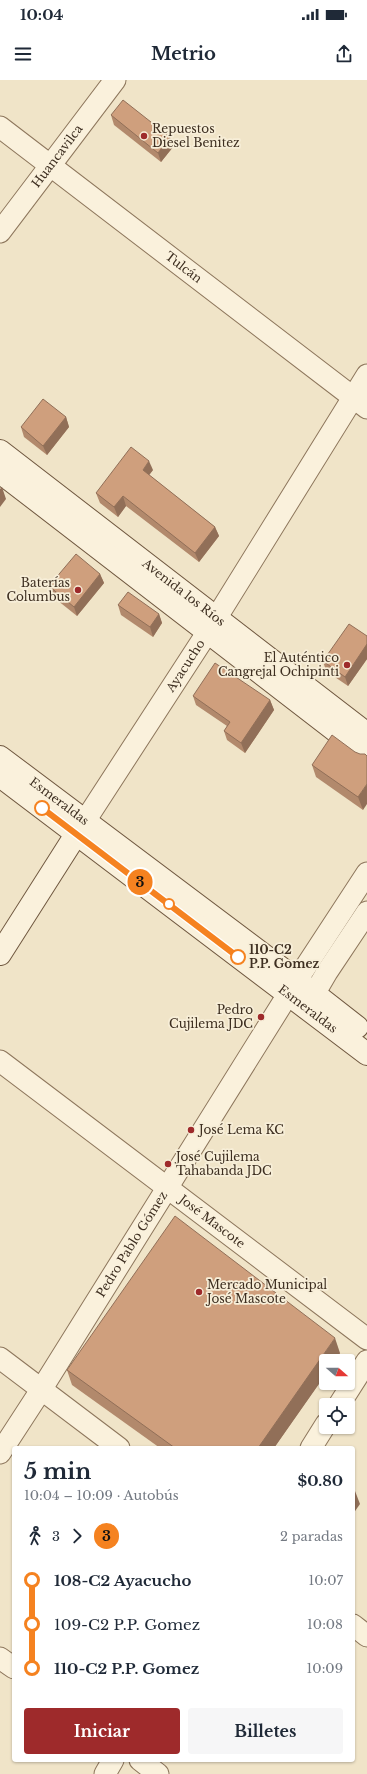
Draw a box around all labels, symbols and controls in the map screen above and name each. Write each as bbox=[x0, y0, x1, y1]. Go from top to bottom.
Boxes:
text: 10:04 bbox=[20, 5, 63, 24]
icon: menu bbox=[12, 43, 34, 65]
text: Metrio bbox=[151, 43, 216, 65]
icon: share bbox=[333, 43, 355, 65]
street label: Huancavilca bbox=[28, 121, 86, 190]
place label: Repuestos Diesel Benitez bbox=[152, 121, 240, 150]
marker: Repuestos Diesel Benitez bbox=[139, 131, 149, 141]
street label: Tulcán bbox=[162, 248, 205, 286]
street label: Avenida los Ríos bbox=[139, 555, 228, 629]
place label: Baterías Columbus bbox=[6, 575, 70, 604]
marker: Baterías Columbus bbox=[73, 585, 83, 595]
street label: Ayacucho bbox=[162, 636, 208, 696]
place label: El Auténtico Cangrejal Ochipinti bbox=[218, 650, 339, 679]
marker: El Auténtico Cangrejal Ochipinti bbox=[342, 660, 352, 670]
street label: Esmeraldas bbox=[27, 774, 92, 828]
unlabelled marker bbox=[34, 800, 50, 816]
line badge: 3 bbox=[127, 869, 153, 895]
text: 3 bbox=[136, 873, 144, 891]
unlabelled marker bbox=[163, 898, 175, 910]
place label: 110-C2 P.P. Gomez bbox=[249, 942, 319, 971]
marker: 110-C2 P.P. Gomez bbox=[230, 949, 246, 965]
street label: Esmeraldas bbox=[275, 981, 341, 1036]
place label: Pedro Cujilema JDC bbox=[169, 1002, 253, 1031]
marker: Pedro Cujilema JDC bbox=[256, 1012, 266, 1022]
place label: José Lema KC bbox=[197, 1122, 284, 1137]
marker: José Lema KC bbox=[186, 1125, 196, 1135]
place label: José Cujilema Tahabanda JDC bbox=[174, 1149, 272, 1178]
marker: José Cujilema Tahabanda JDC bbox=[163, 1159, 173, 1169]
street label: Pedro Pablo Gómez bbox=[93, 1188, 171, 1300]
street label: José Mascote bbox=[175, 1190, 248, 1251]
place label: Mercado Municipal José Mascote bbox=[205, 1277, 327, 1306]
marker: Mercado Municipal José Mascote bbox=[194, 1287, 204, 1297]
north arrow bbox=[319, 1354, 355, 1390]
map controls bbox=[319, 1354, 355, 1434]
button: locate bbox=[319, 1398, 355, 1434]
text: 5 min bbox=[24, 1458, 91, 1485]
text: $0.80 bbox=[298, 1471, 343, 1490]
text: 10:04 – 10:09 · Autobús bbox=[24, 1487, 179, 1504]
icon: walk bbox=[24, 1525, 46, 1547]
icon: forward bbox=[66, 1525, 88, 1547]
text: 3 bbox=[102, 1527, 111, 1545]
text: 3 bbox=[52, 1528, 60, 1545]
text: 2 paradas bbox=[280, 1528, 343, 1545]
text: 108-C2 Ayacucho bbox=[54, 1571, 191, 1590]
text: 10:07 bbox=[308, 1572, 343, 1589]
text: 109-C2 P.P. Gomez bbox=[54, 1615, 200, 1634]
text: 10:08 bbox=[307, 1616, 343, 1633]
text: 110-C2 P.P. Gomez bbox=[54, 1659, 199, 1678]
text: 10:09 bbox=[307, 1660, 343, 1677]
button: Iniciar bbox=[24, 1708, 180, 1754]
button: Billetes bbox=[188, 1708, 343, 1754]

